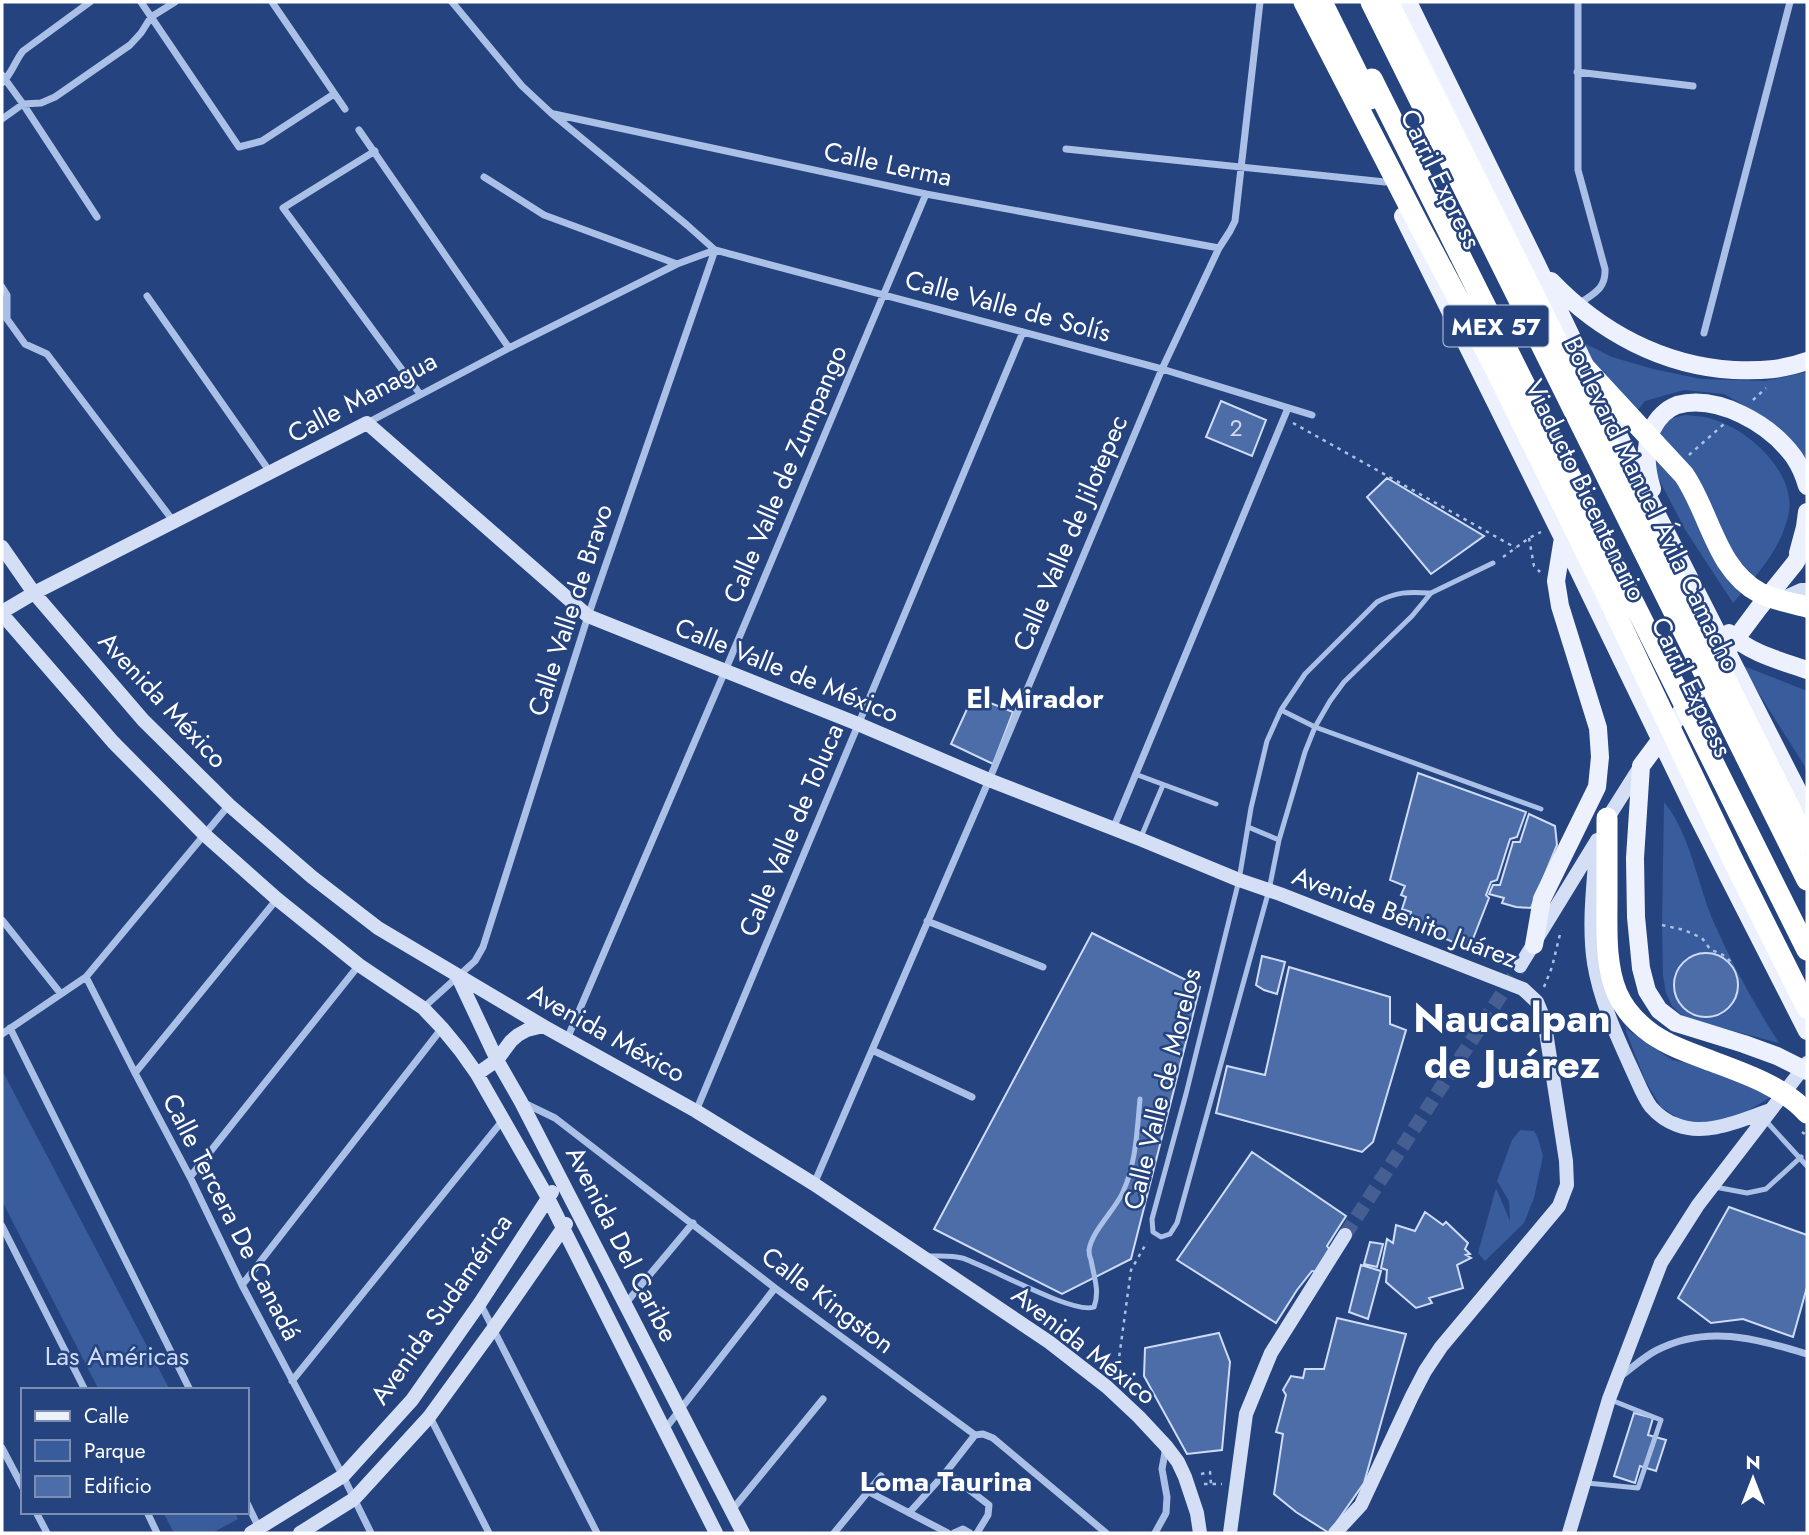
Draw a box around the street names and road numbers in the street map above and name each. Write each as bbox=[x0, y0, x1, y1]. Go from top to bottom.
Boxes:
street label: Carril Express bbox=[1391, 103, 1491, 255]
street label: Calle Lerma bbox=[820, 132, 956, 196]
street label: Calle Valle de Solís bbox=[901, 260, 1115, 352]
road number: MEX 57 bbox=[1444, 306, 1548, 346]
street label: Boulevard Manuel Ávila Camacho bbox=[1554, 330, 1750, 678]
street label: Calle Valle de Zumpango bbox=[713, 339, 857, 609]
street label: Calle Managua bbox=[281, 342, 443, 452]
street label: Viaducto Bicentenario bbox=[1516, 373, 1656, 607]
street label: Calle Valle de Jilotepec bbox=[1003, 409, 1137, 657]
street label: Calle Valle de Bravo bbox=[518, 499, 622, 721]
street label: Calle Valle de México bbox=[669, 608, 905, 732]
street label: Carril Express bbox=[1642, 611, 1742, 763]
street label: Avenida México bbox=[90, 623, 236, 777]
street label: Calle Valle de Toluca bbox=[729, 718, 853, 942]
street label: Avenida Benito Juárez bbox=[1287, 857, 1523, 977]
street label: Calle Valle de Morelos bbox=[1114, 964, 1210, 1214]
street label: Avenida México bbox=[521, 974, 693, 1092]
street label: Calle Tercera De Canadá bbox=[153, 1087, 311, 1347]
street label: Avenida Del Caribe bbox=[556, 1140, 688, 1348]
street label: Avenida Sudamérica bbox=[361, 1206, 521, 1412]
street label: Calle Kingston bbox=[753, 1237, 903, 1363]
street label: Avenida México bbox=[1004, 1276, 1164, 1414]

